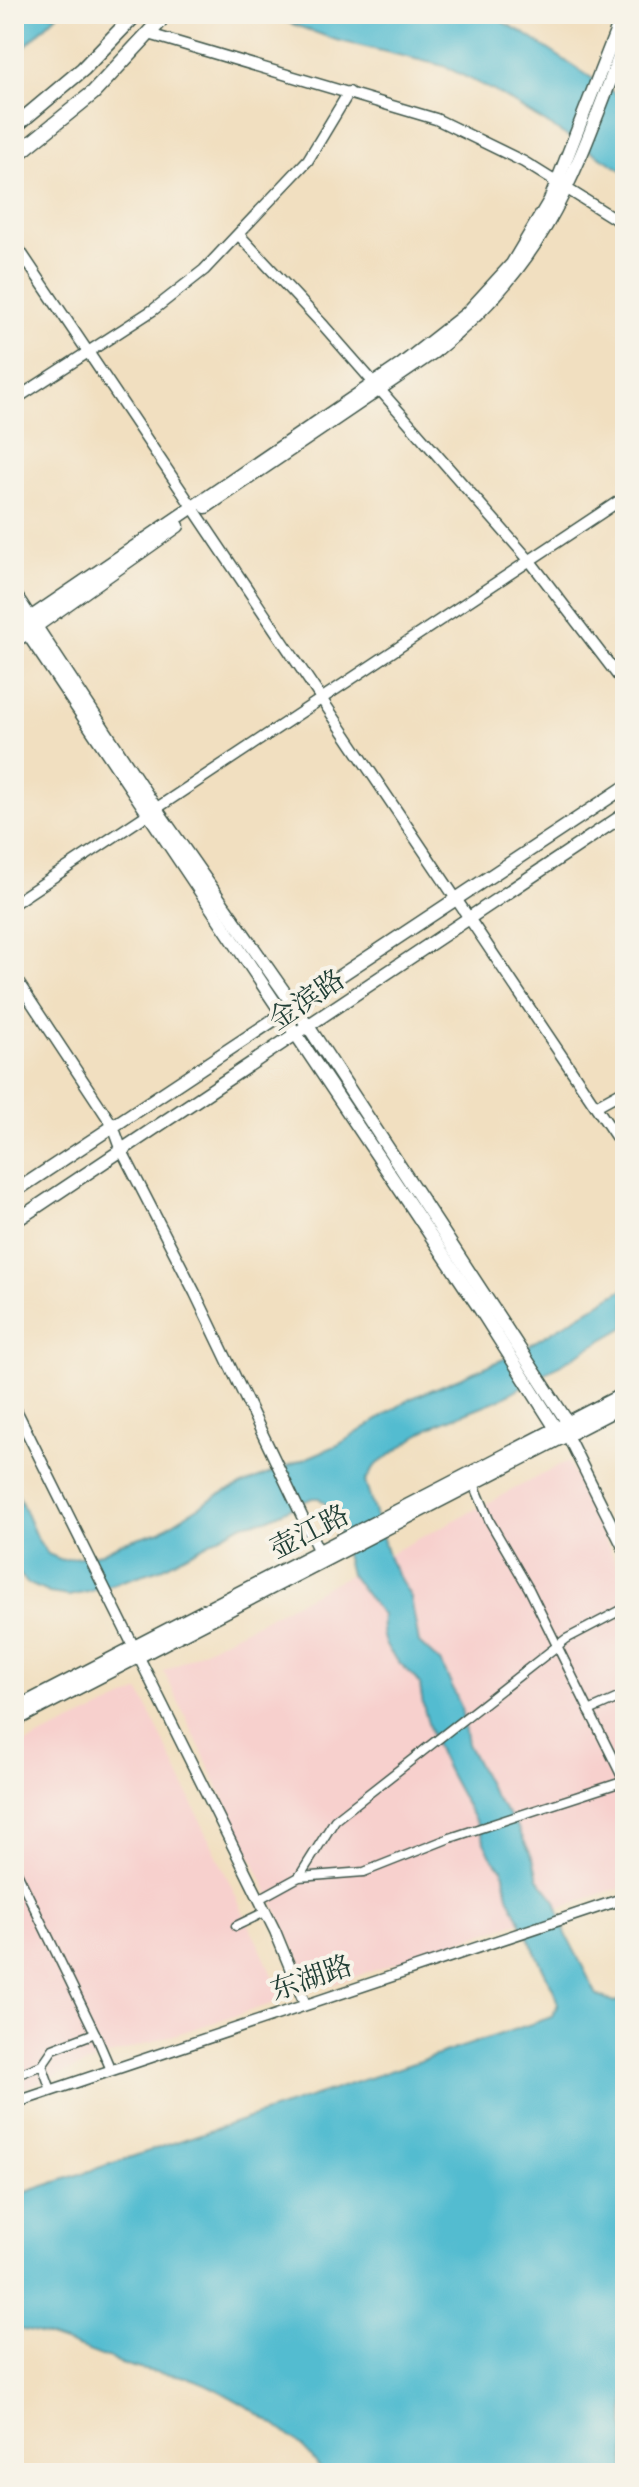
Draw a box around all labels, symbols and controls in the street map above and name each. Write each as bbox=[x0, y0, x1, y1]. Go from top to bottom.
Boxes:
street label: 金滨路 bbox=[262, 961, 354, 1042]
street label: 壶江路 bbox=[264, 1497, 357, 1571]
street label: 东湖路 bbox=[266, 1947, 358, 2012]

